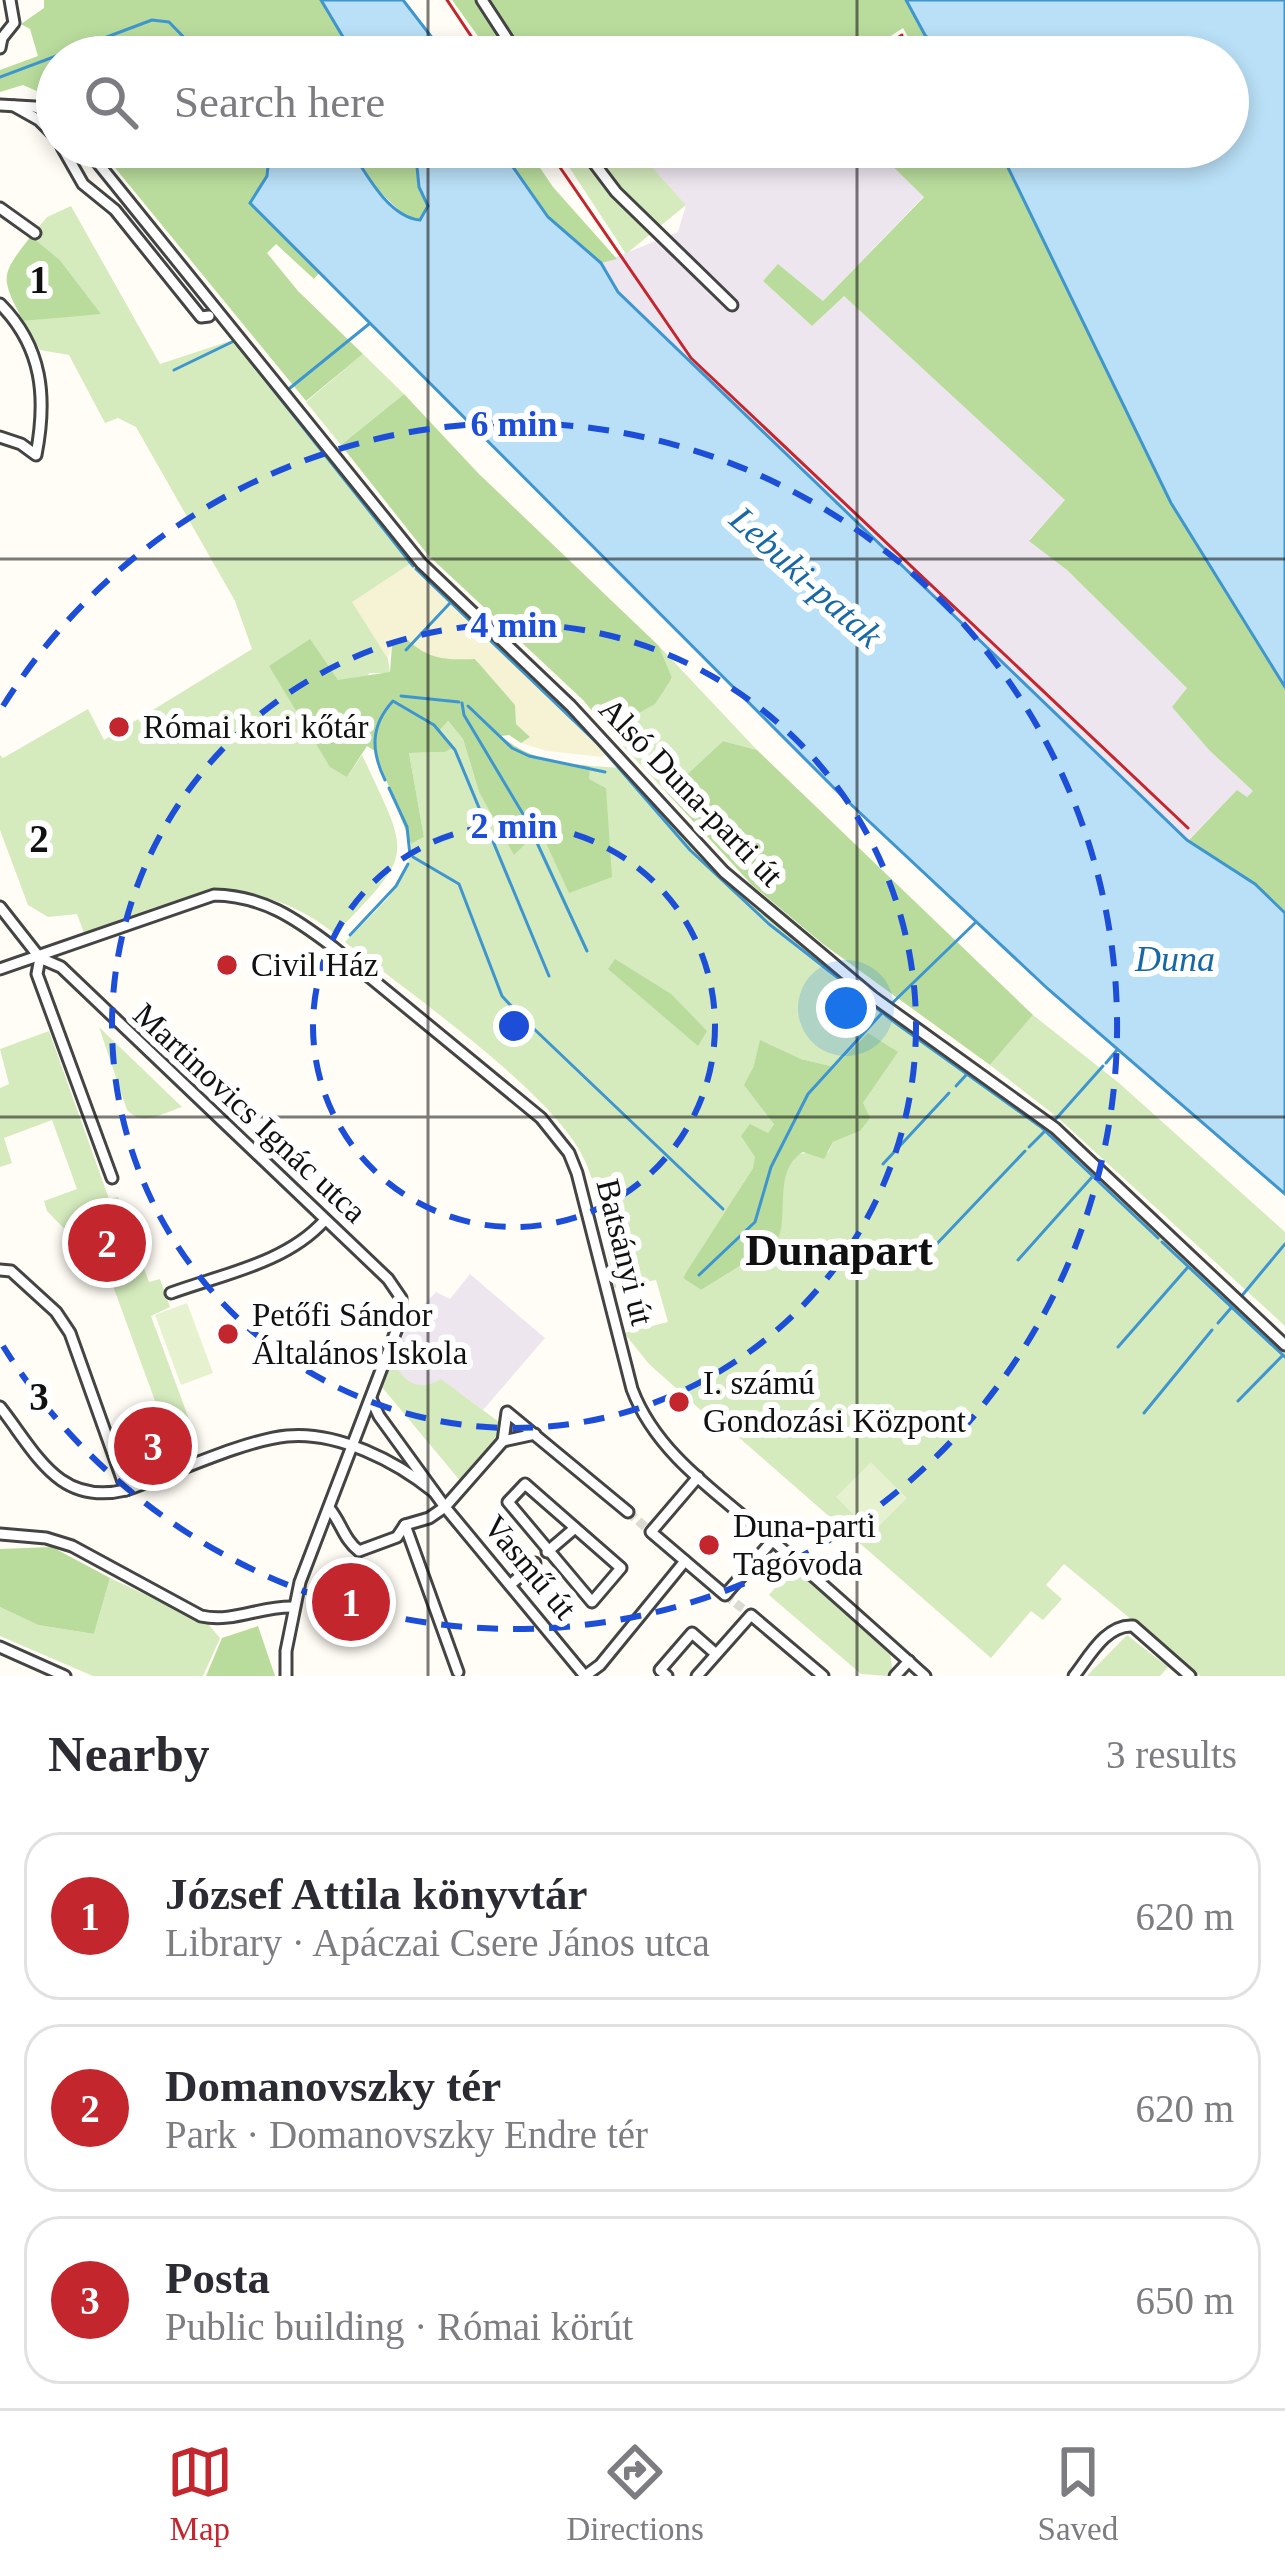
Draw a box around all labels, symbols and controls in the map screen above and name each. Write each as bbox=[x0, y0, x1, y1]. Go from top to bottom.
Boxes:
search box bbox=[36, 36, 1249, 168]
icon: search bbox=[78, 69, 144, 135]
text: Search here bbox=[174, 77, 385, 127]
text: 1 bbox=[29, 258, 49, 301]
text: 6 min bbox=[470, 404, 558, 444]
water label: Lebuki-patak bbox=[721, 498, 891, 656]
text: 4 min bbox=[470, 605, 558, 645]
street label: Alsó Duna-parti út bbox=[592, 690, 790, 894]
place label: Római kori kőtár bbox=[143, 709, 368, 745]
marker: Római kori kőtár bbox=[106, 714, 132, 740]
text: 2 min bbox=[470, 806, 558, 846]
text: 2 bbox=[29, 817, 49, 860]
water label: Duna bbox=[1134, 939, 1215, 979]
place label: Civil Ház bbox=[251, 947, 378, 983]
marker: Civil Ház bbox=[214, 952, 240, 978]
your location bbox=[816, 978, 876, 1038]
street label: Martinovics Ignác utca bbox=[126, 996, 374, 1230]
centre of rings bbox=[493, 1005, 535, 1047]
street label: Batsányi út bbox=[589, 1175, 661, 1329]
pin: 2 bbox=[68, 1198, 146, 1288]
district label: Dunapart bbox=[745, 1225, 933, 1275]
place label: Petőfi Sándor Általános Iskola bbox=[252, 1297, 468, 1371]
marker: Petőfi Sándor Általános Iskola bbox=[215, 1321, 241, 1347]
place label: I. számú Gondozási Központ bbox=[703, 1365, 966, 1439]
text: 3 bbox=[29, 1375, 49, 1418]
marker: I. számú Gondozási Központ bbox=[666, 1389, 692, 1415]
pin: 3 bbox=[114, 1401, 192, 1491]
street label: Vasmű út bbox=[476, 1508, 584, 1626]
place label: Duna-parti Tagóvoda bbox=[733, 1508, 876, 1582]
marker: Duna-parti Tagóvoda bbox=[696, 1532, 722, 1558]
pin: 1 bbox=[312, 1557, 390, 1647]
text: Nearby bbox=[48, 1726, 209, 1782]
text: 3 results bbox=[1106, 1733, 1237, 1776]
text: József Attila könyvtár bbox=[165, 1869, 587, 1919]
text: 1 bbox=[80, 1895, 100, 1938]
text: 620 m bbox=[1135, 1895, 1234, 1938]
text: Library · Apáczai Csere János utca bbox=[165, 1921, 710, 1964]
text: Domanovszky tér bbox=[165, 2061, 501, 2111]
text: 2 bbox=[80, 2087, 100, 2130]
text: 620 m bbox=[1135, 2087, 1234, 2130]
text: Park · Domanovszky Endre tér bbox=[165, 2113, 648, 2156]
text: Posta bbox=[165, 2253, 270, 2303]
text: 3 bbox=[80, 2279, 100, 2322]
text: 650 m bbox=[1135, 2279, 1234, 2322]
text: Public building · Római körút bbox=[165, 2305, 633, 2348]
tab: Map bbox=[167, 2439, 233, 2548]
tab: Directions bbox=[566, 2439, 704, 2548]
tab: Saved bbox=[1038, 2439, 1118, 2548]

